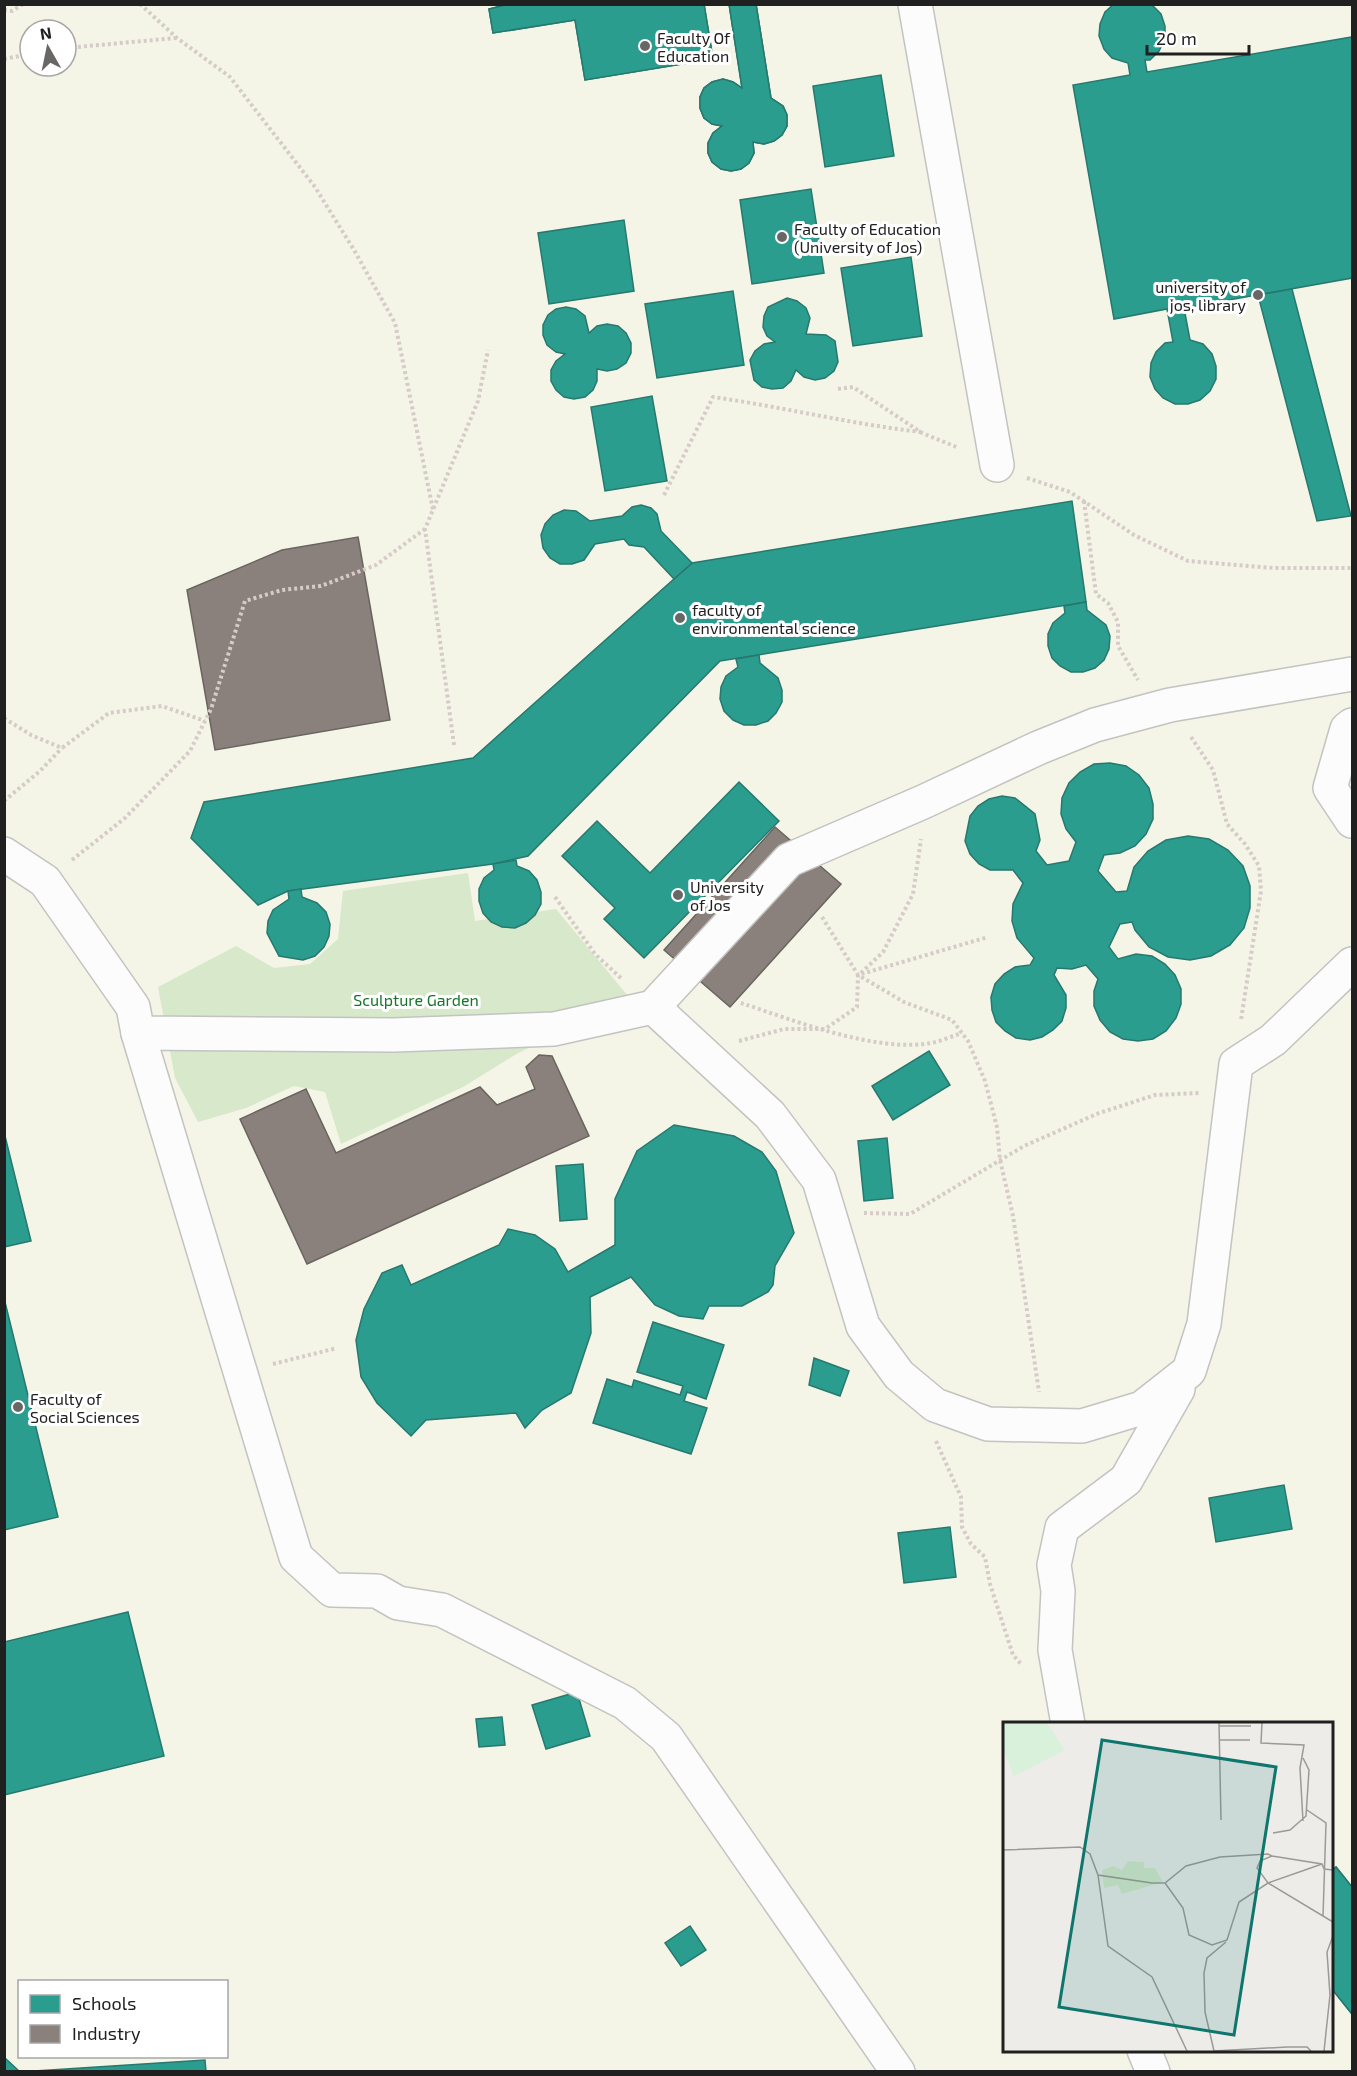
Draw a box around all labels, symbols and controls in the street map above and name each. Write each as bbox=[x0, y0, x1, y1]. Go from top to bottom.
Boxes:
north arrow bbox=[18, 18, 78, 78]
scale bar bbox=[1147, 18, 1249, 56]
text: N bbox=[38, 22, 53, 43]
text: 20 m bbox=[1156, 27, 1197, 49]
place label: Faculty Of Education bbox=[657, 28, 731, 65]
marker: Faculty Of Education bbox=[638, 39, 652, 53]
place label: Faculty of Education (University of Jos) bbox=[794, 219, 941, 256]
marker: Faculty of Education (University of Jos) bbox=[775, 230, 789, 244]
place label: university of jos, library bbox=[1155, 277, 1247, 315]
marker: university of jos, library bbox=[1251, 288, 1265, 302]
place label: faculty of environmental science bbox=[692, 600, 856, 637]
marker: faculty of environmental science bbox=[673, 611, 687, 625]
place label: University of Jos bbox=[690, 877, 765, 914]
marker: University of Jos bbox=[671, 888, 685, 902]
park label: Sculpture Garden bbox=[353, 990, 479, 1009]
place label: Faculty of Social Sciences bbox=[30, 1389, 140, 1426]
marker: Faculty of Social Sciences bbox=[11, 1400, 25, 1414]
inset map bbox=[1003, 1722, 1333, 2052]
legend bbox=[18, 1980, 228, 2058]
text: Schools bbox=[72, 1992, 136, 2014]
text: Industry bbox=[72, 2022, 141, 2044]

